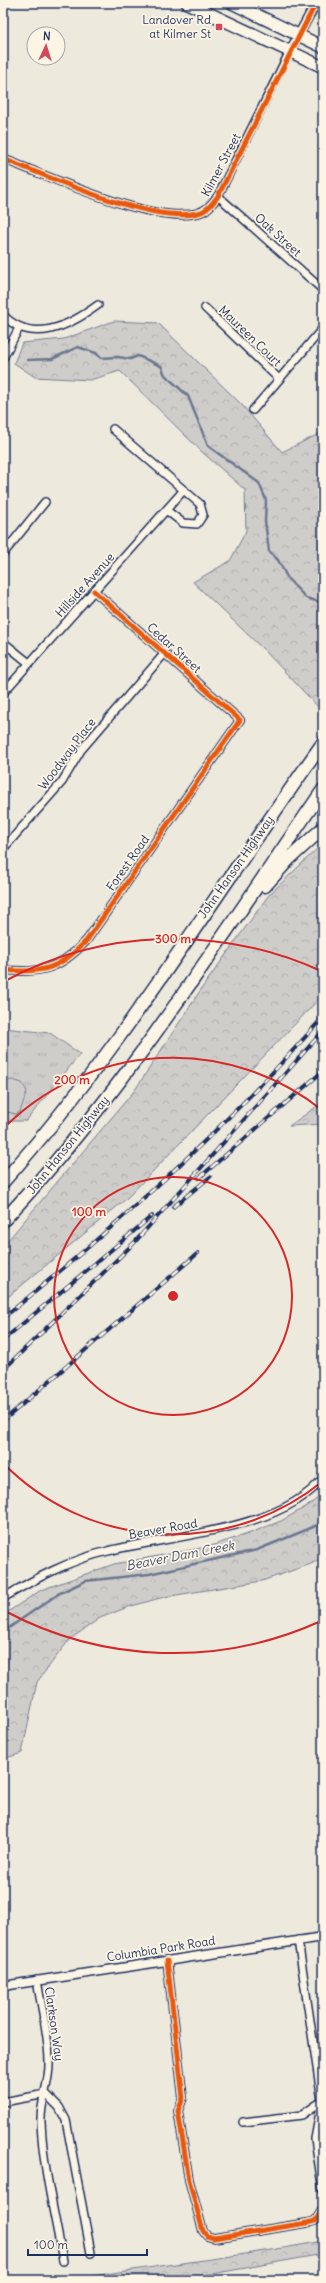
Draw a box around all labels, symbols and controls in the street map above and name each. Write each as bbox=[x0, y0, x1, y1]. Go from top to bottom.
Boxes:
place label: Landover Rd at Kilmer St bbox=[142, 12, 211, 41]
marker: Landover Rd at Kilmer St bbox=[214, 22, 224, 32]
north arrow bbox=[26, 26, 66, 66]
text: N bbox=[42, 29, 51, 43]
street label: Kilmer Street bbox=[198, 131, 244, 199]
street label: Oak Street bbox=[252, 210, 305, 259]
street label: Maureen Court bbox=[216, 302, 285, 369]
street label: Hillside Avenue bbox=[52, 549, 117, 620]
street label: Cedar Street bbox=[144, 619, 205, 676]
street label: Woodway Place bbox=[35, 715, 98, 793]
street label: John Hanson Highway bbox=[194, 813, 277, 921]
street label: Forest Road bbox=[103, 832, 152, 893]
text: 300 m bbox=[155, 931, 191, 946]
text: 200 m bbox=[54, 1072, 90, 1087]
street label: John Hanson Highway bbox=[23, 1093, 112, 1197]
text: 100 m bbox=[72, 1204, 106, 1219]
centre of rings bbox=[166, 1289, 180, 1303]
street label: Beaver Road bbox=[127, 1515, 198, 1542]
water label: Beaver Dam Creek bbox=[125, 1536, 237, 1574]
street label: Columbia Park Road bbox=[106, 1933, 216, 1964]
street label: Clarkson Way bbox=[42, 1986, 67, 2062]
scale bar bbox=[28, 2231, 147, 2257]
text: 100 m bbox=[34, 2237, 68, 2252]

